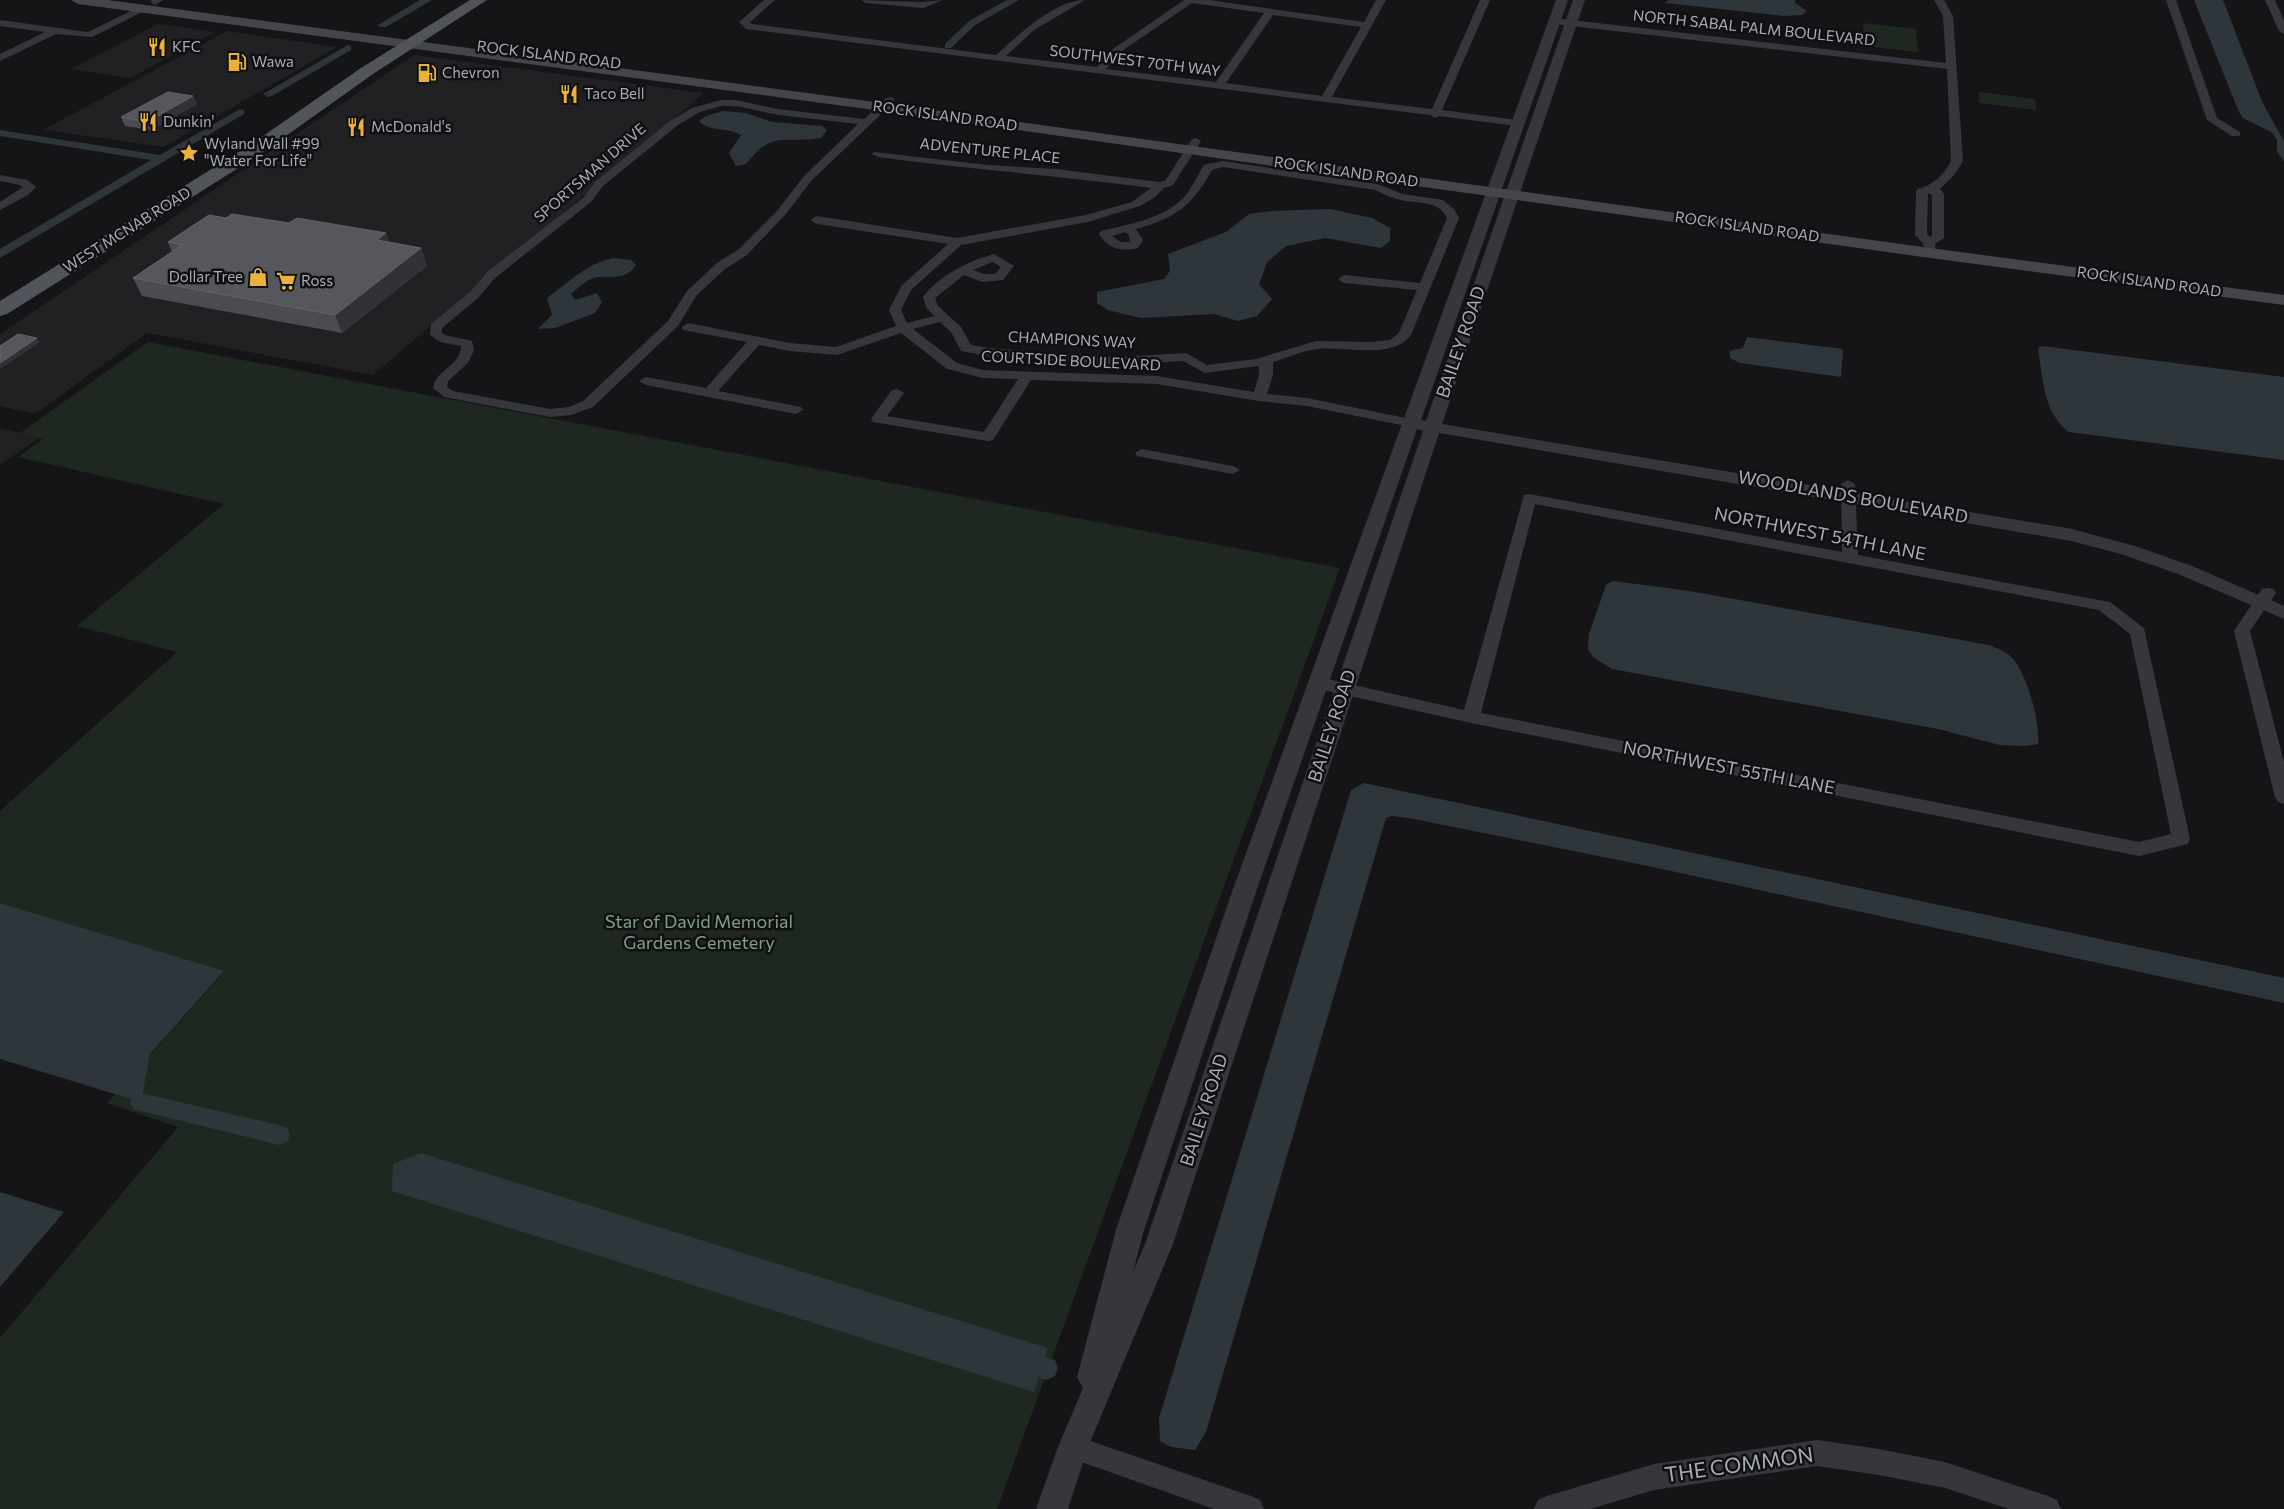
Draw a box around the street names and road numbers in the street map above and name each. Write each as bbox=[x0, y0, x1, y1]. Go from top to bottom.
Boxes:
street label: NORTH SABAL PALM BOULEVARD bbox=[1632, 5, 1876, 49]
street label: ROCK ISLAND ROAD bbox=[476, 36, 622, 72]
street label: SOUTHWEST 70TH WAY bbox=[1049, 41, 1222, 79]
street label: ROCK ISLAND ROAD bbox=[872, 96, 1018, 134]
street label: SPORTSMAN DRIVE bbox=[530, 119, 649, 226]
street label: ADVENTURE PLACE bbox=[919, 134, 1061, 166]
street label: ROCK ISLAND ROAD bbox=[1273, 152, 1419, 190]
street label: WEST MCNAB ROAD bbox=[59, 183, 194, 276]
street label: ROCK ISLAND ROAD bbox=[1674, 207, 1820, 245]
street label: ROCK ISLAND ROAD bbox=[2076, 262, 2222, 300]
street label: BAILEY ROAD bbox=[1431, 283, 1489, 400]
street label: CHAMPIONS WAY bbox=[1008, 327, 1137, 351]
street label: COURTSIDE BOULEVARD bbox=[981, 346, 1161, 374]
street label: WOODLANDS BOULEVARD bbox=[1736, 465, 1970, 527]
street label: NORTHWEST 54TH LANE bbox=[1712, 502, 1928, 564]
street label: BAILEY ROAD bbox=[1303, 667, 1360, 785]
street label: NORTHWEST 55TH LANE bbox=[1622, 736, 1837, 798]
street label: BAILEY ROAD bbox=[1175, 1051, 1232, 1169]
street label: THE COMMON bbox=[1663, 1441, 1815, 1486]

